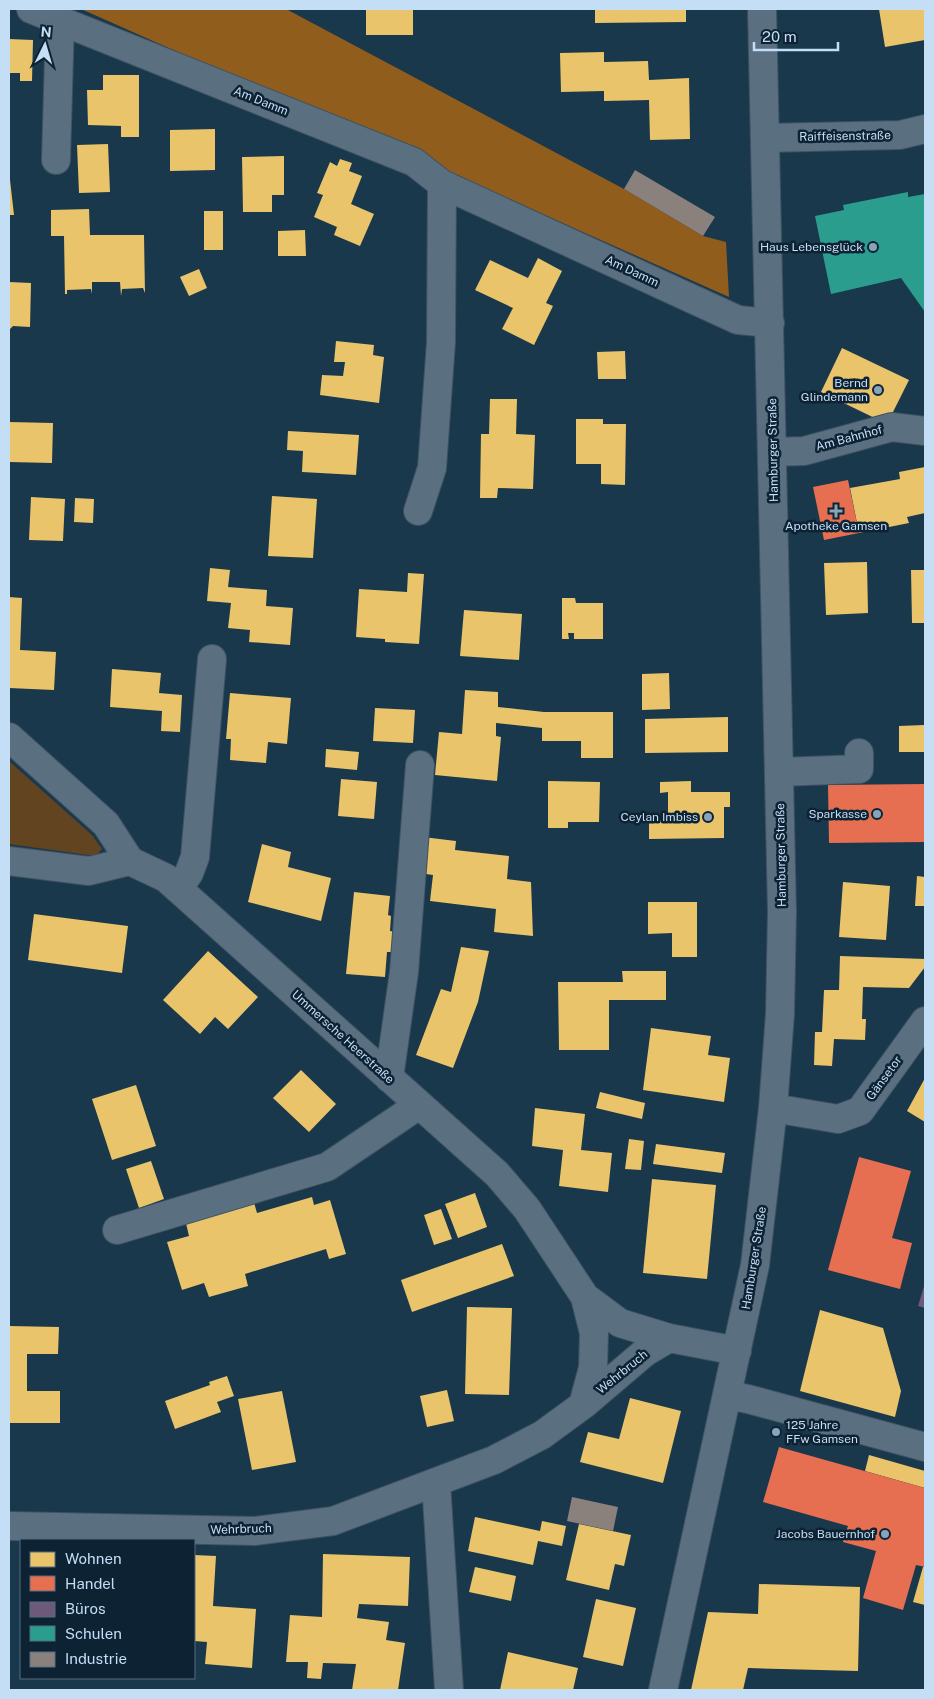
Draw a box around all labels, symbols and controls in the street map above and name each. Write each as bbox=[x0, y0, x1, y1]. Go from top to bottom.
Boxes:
north arrow bbox=[20, 20, 70, 70]
scale bar bbox=[754, 20, 838, 52]
text: N bbox=[40, 24, 52, 40]
text: 20 m bbox=[762, 28, 797, 45]
street label: Am Damm bbox=[232, 84, 290, 118]
street label: Raiffeisenstraße bbox=[799, 128, 891, 144]
place label: Haus Lebensglück bbox=[760, 240, 863, 254]
marker: Haus Lebensglück bbox=[867, 241, 879, 253]
street label: Am Damm bbox=[603, 252, 661, 290]
place label: Bernd Glindemann bbox=[801, 376, 868, 404]
marker: Bernd Glindemann bbox=[872, 384, 884, 396]
street label: Hamburger Straße bbox=[765, 398, 781, 502]
street label: Am Bahnhof bbox=[814, 422, 884, 454]
marker: Apotheke Gamsen bbox=[830, 505, 842, 517]
place label: Apotheke Gamsen bbox=[785, 519, 887, 533]
street label: Hamburger Straße bbox=[773, 803, 789, 907]
place label: Sparkasse bbox=[808, 807, 867, 821]
marker: Sparkasse bbox=[871, 808, 883, 820]
place label: Ceylan Imbiss bbox=[621, 810, 698, 824]
marker: Ceylan Imbiss bbox=[702, 811, 714, 823]
street label: Ummersche Heerstraße bbox=[289, 987, 397, 1087]
street label: Gänsetor bbox=[863, 1053, 905, 1103]
street label: Hamburger Straße bbox=[739, 1205, 769, 1310]
street label: Wehrbruch bbox=[594, 1347, 650, 1397]
place label: 125 Jahre FFw Gamsen bbox=[786, 1418, 858, 1446]
marker: 125 Jahre FFw Gamsen bbox=[770, 1426, 782, 1438]
street label: Wehrbruch bbox=[210, 1521, 272, 1537]
place label: Jacobs Bauernhof bbox=[776, 1527, 875, 1541]
marker: Jacobs Bauernhof bbox=[879, 1528, 891, 1540]
legend bbox=[20, 1539, 195, 1679]
text: Wohnen bbox=[65, 1550, 122, 1567]
text: Handel bbox=[65, 1575, 115, 1592]
text: Büros bbox=[65, 1600, 106, 1617]
text: Schulen bbox=[65, 1625, 122, 1642]
text: Industrie bbox=[65, 1650, 127, 1667]

